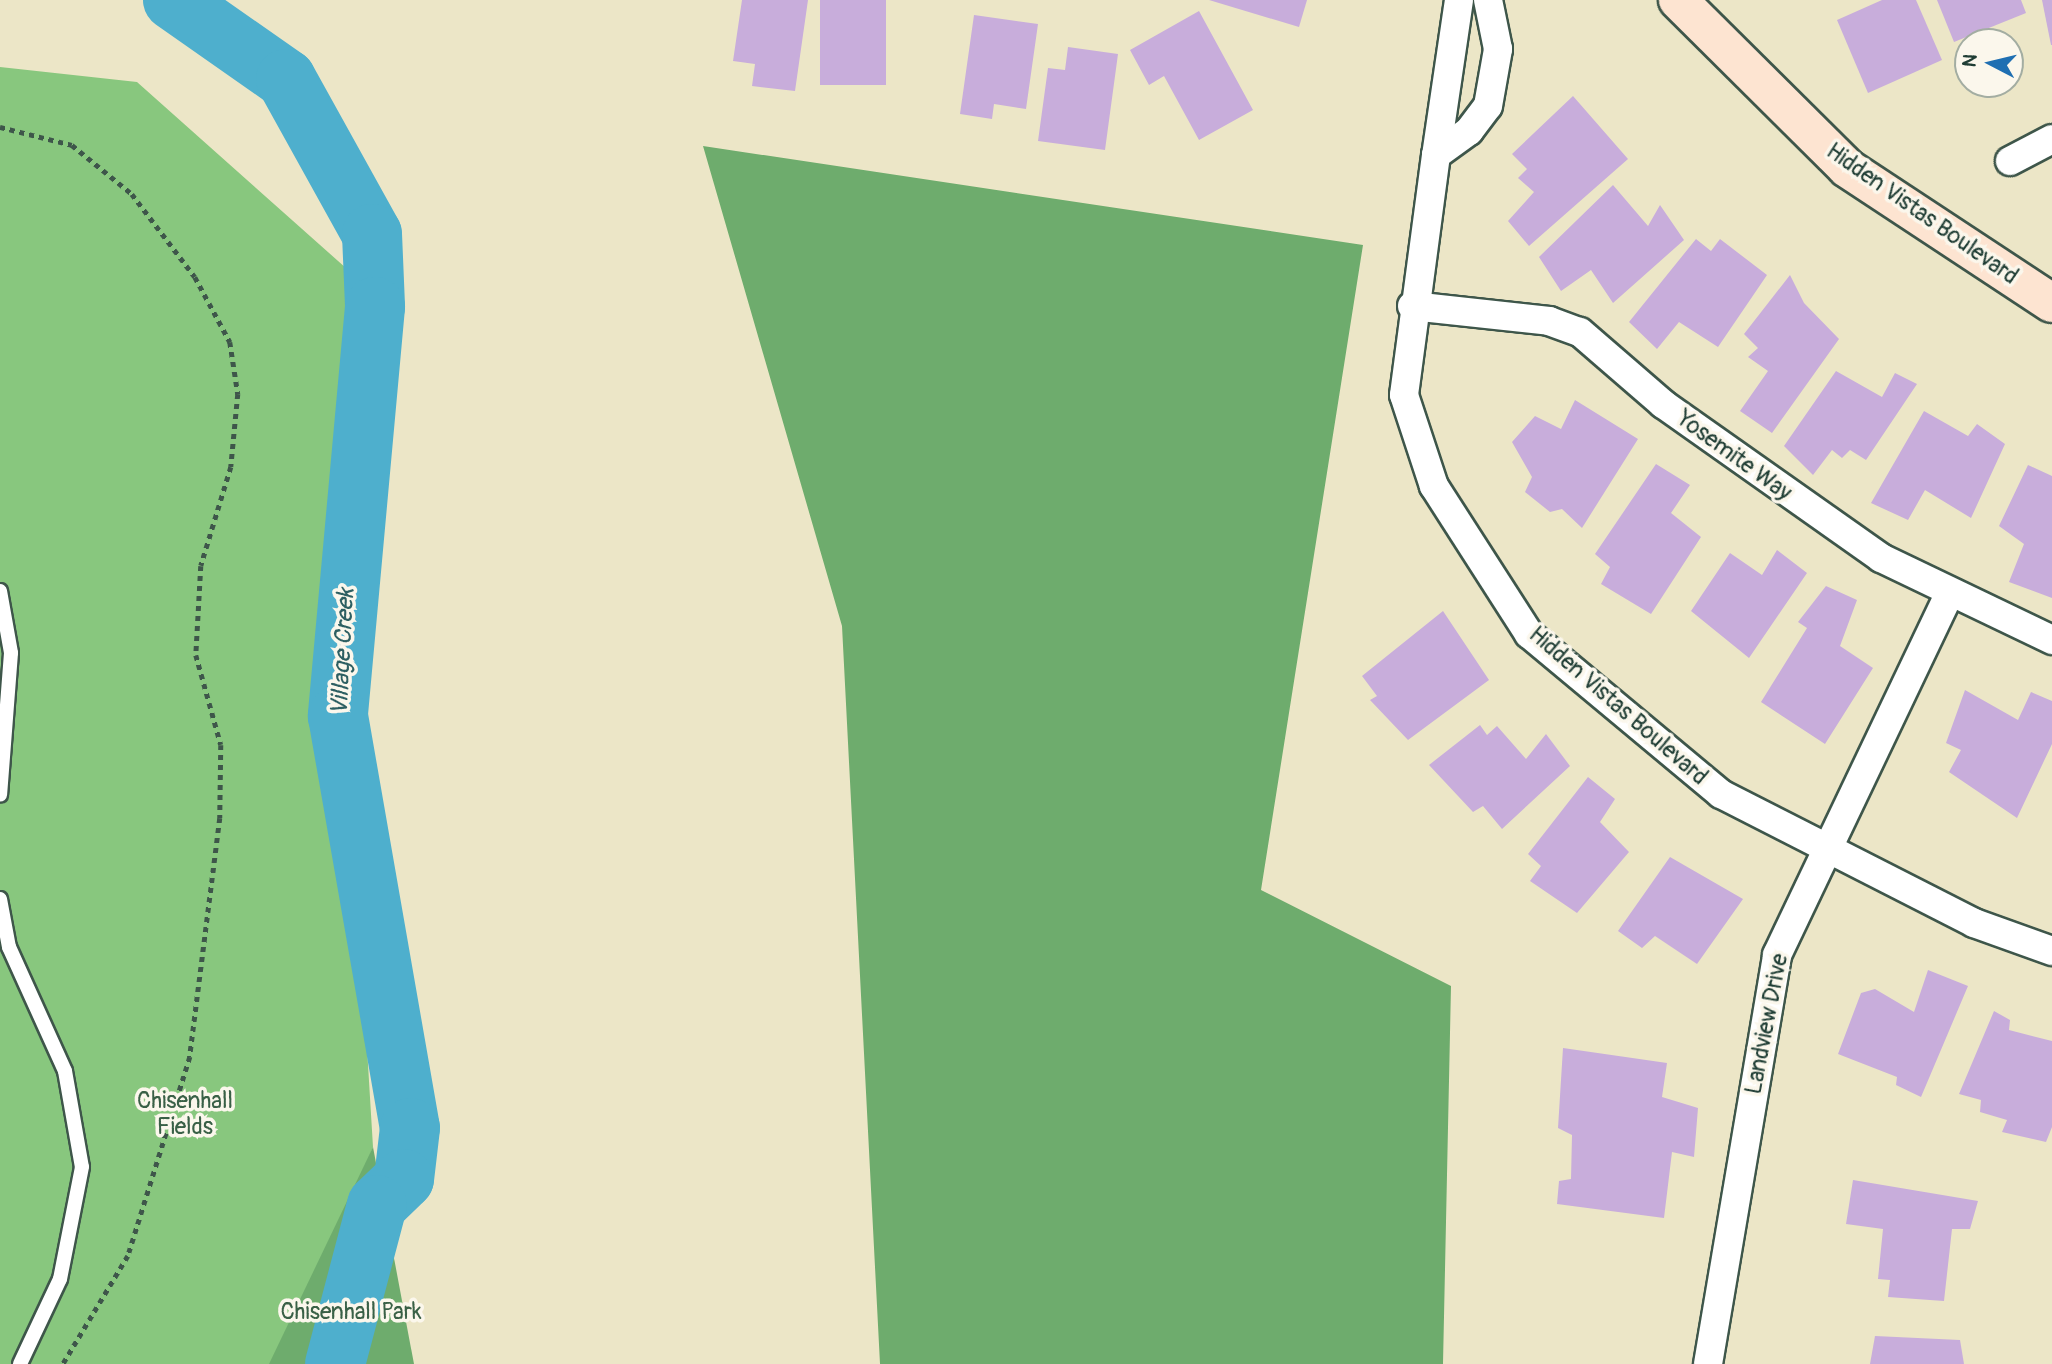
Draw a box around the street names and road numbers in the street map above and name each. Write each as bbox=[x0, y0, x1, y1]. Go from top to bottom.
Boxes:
street label: Hidden Vistas Boulevard bbox=[1821, 137, 2023, 291]
street label: Yosemite Way bbox=[1671, 405, 1797, 507]
street label: Hidden Vistas Boulevard bbox=[1523, 621, 1713, 791]
street label: Landview Drive bbox=[1740, 951, 1794, 1097]

